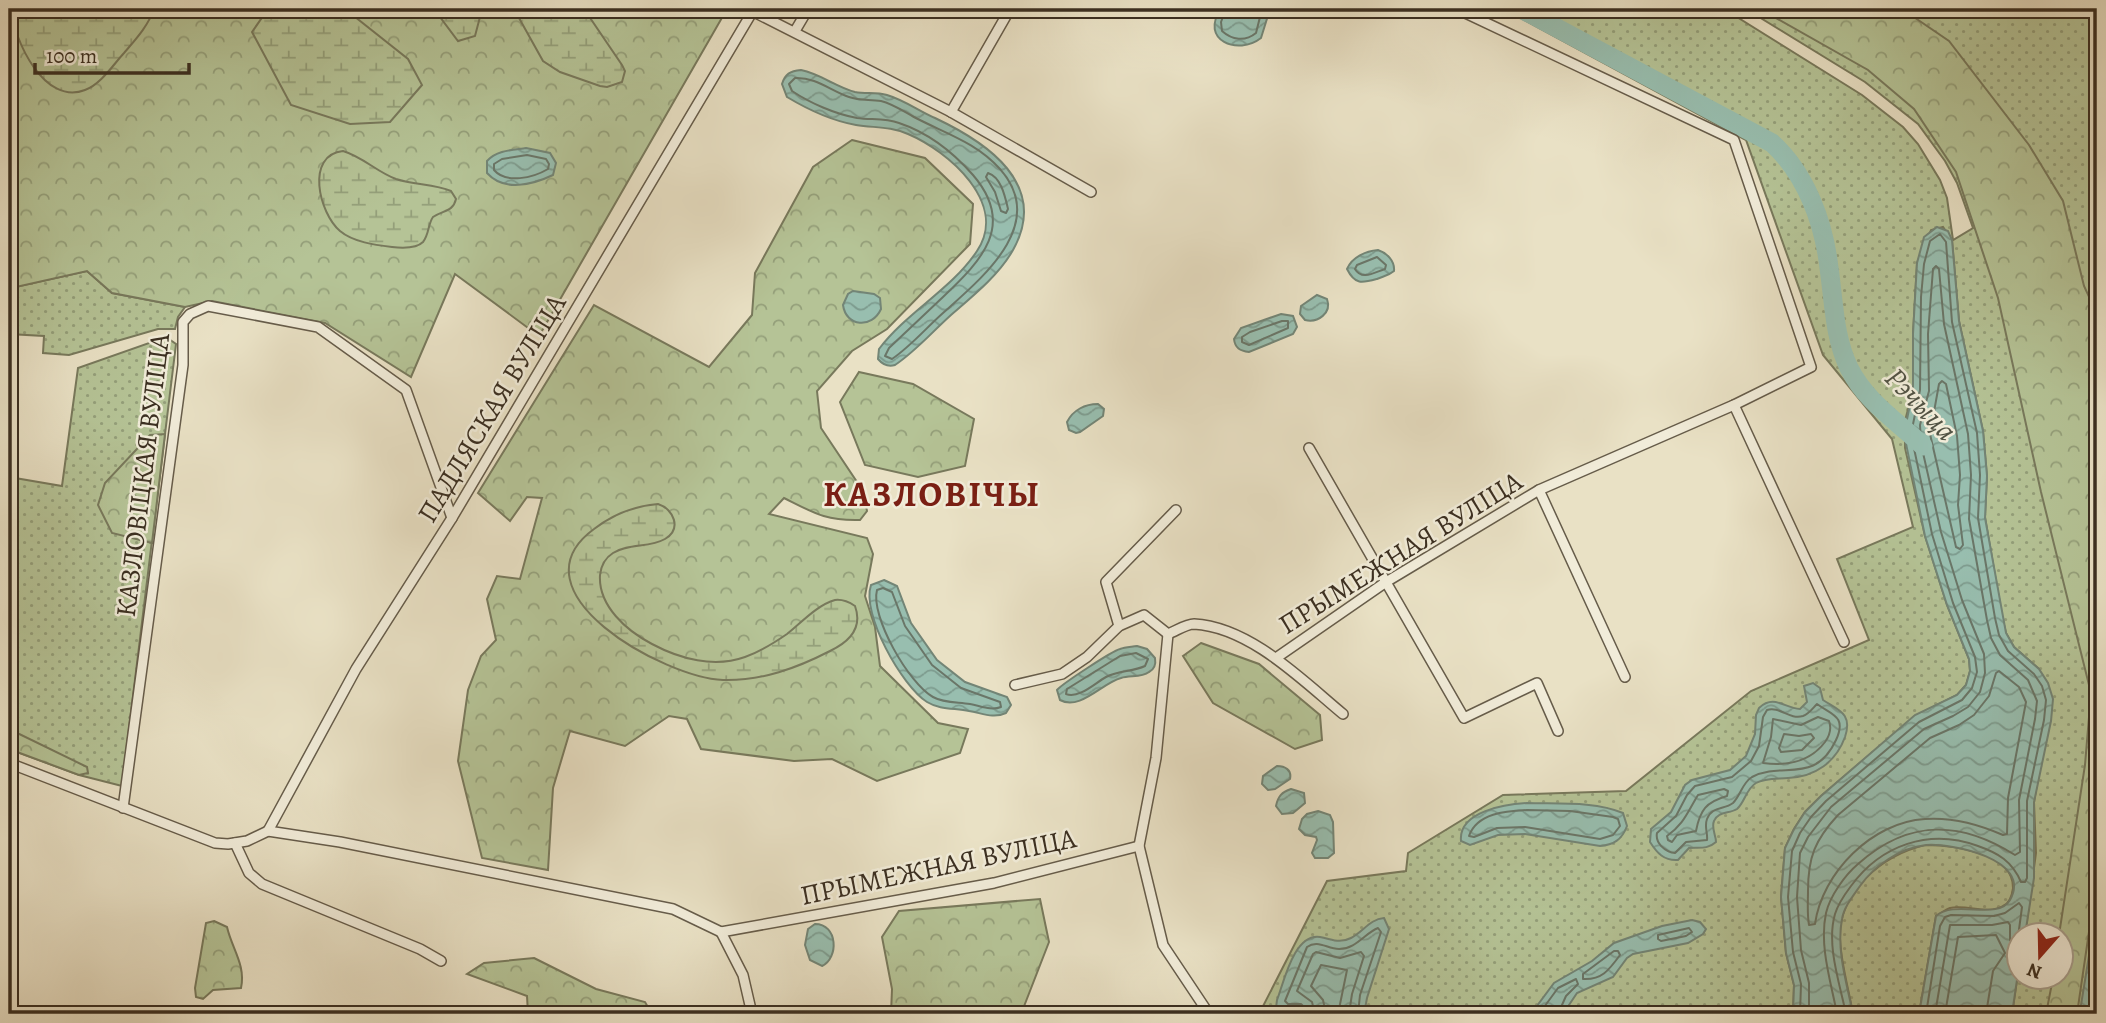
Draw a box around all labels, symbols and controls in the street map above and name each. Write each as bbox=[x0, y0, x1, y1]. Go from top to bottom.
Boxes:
scale bar bbox=[35, 32, 189, 76]
text: 100 m bbox=[46, 42, 97, 70]
street label: ПАДЛЯСКАЯ ВУЛІЦА bbox=[409, 287, 575, 530]
street label: КАЗЛОВІЦКАЯ ВУЛІЦА bbox=[107, 330, 179, 619]
water label: Рэчыца bbox=[1876, 358, 1966, 450]
street label: ПРЫМЕЖНАЯ ВУЛІЦА bbox=[1271, 462, 1530, 643]
district label: КАЗЛОВІЧЫ bbox=[823, 470, 1041, 518]
street label: ПРЫМЕЖНАЯ ВУЛІЦА bbox=[797, 819, 1080, 915]
north arrow bbox=[2004, 922, 2074, 992]
text: N bbox=[2023, 956, 2045, 986]

